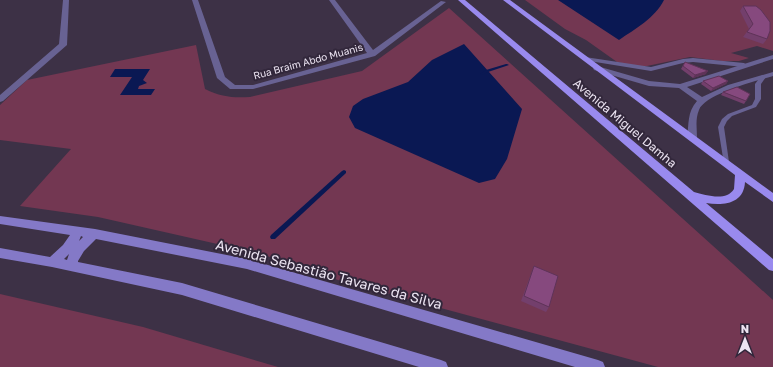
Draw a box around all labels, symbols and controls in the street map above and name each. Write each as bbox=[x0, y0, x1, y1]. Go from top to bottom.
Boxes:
street label: Rua Braim Abdo Muanis bbox=[252, 41, 364, 81]
street label: Avenida Miguel Damha bbox=[570, 75, 680, 171]
street label: Avenida Sebastião Tavares da Silva bbox=[214, 236, 444, 312]
north arrow bbox=[725, 319, 765, 359]
text: N bbox=[741, 322, 749, 335]

